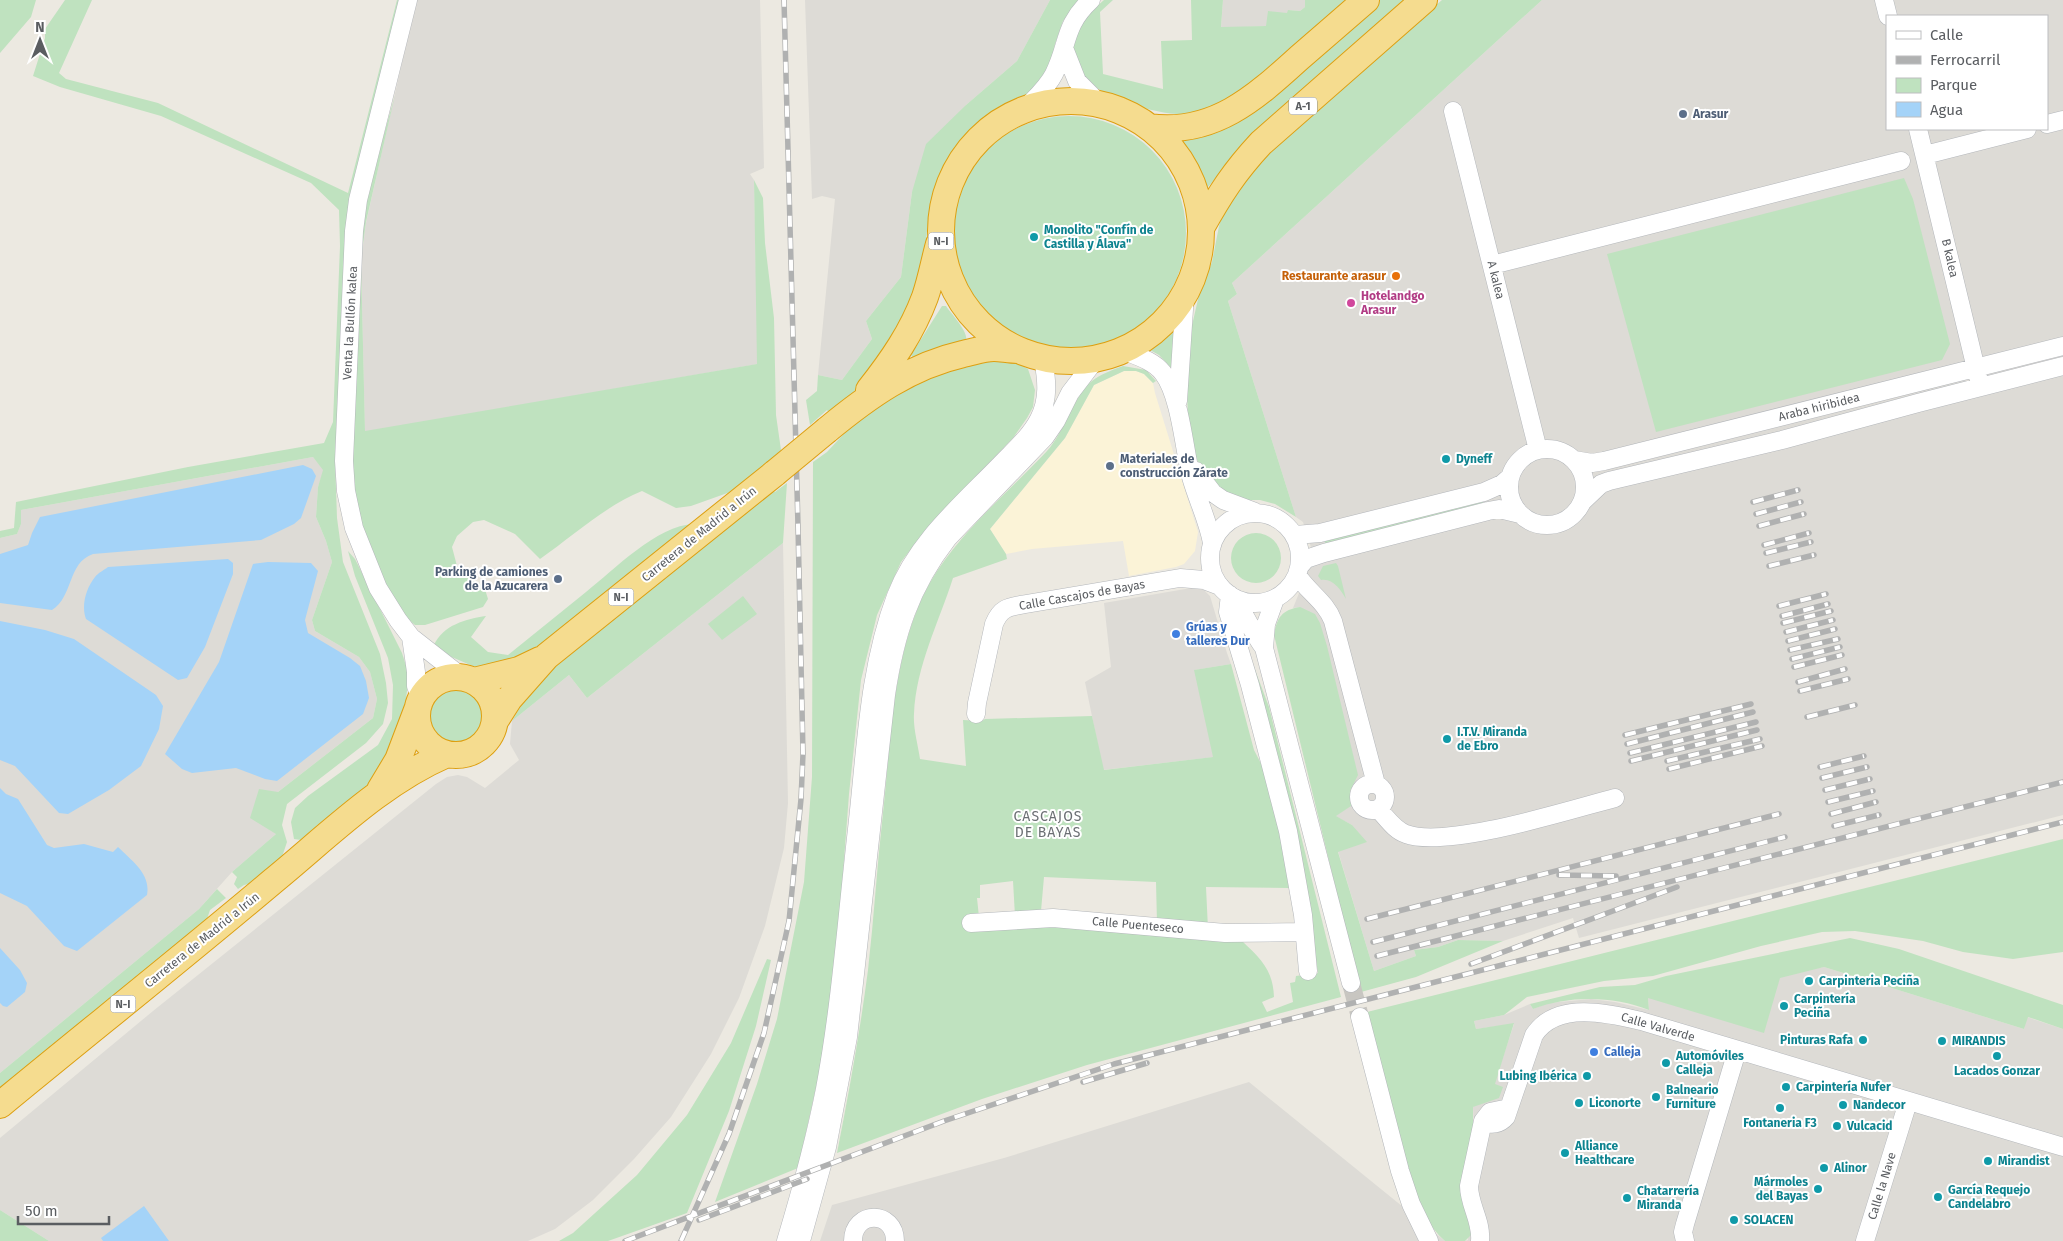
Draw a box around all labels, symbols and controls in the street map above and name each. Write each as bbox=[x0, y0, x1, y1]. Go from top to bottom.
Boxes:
north arrow bbox=[15, 15, 65, 65]
legend bbox=[1886, 15, 2048, 130]
text: N bbox=[35, 19, 45, 36]
text: Calle bbox=[1930, 26, 1963, 44]
text: Ferrocarril bbox=[1930, 51, 2001, 69]
text: Parque bbox=[1930, 76, 1977, 94]
road number: A-1 bbox=[1289, 98, 1317, 114]
text: Agua bbox=[1930, 101, 1963, 119]
place label: Arasur bbox=[1692, 107, 1729, 121]
marker: Arasur bbox=[1677, 108, 1689, 120]
place label: Monolito "Confín de Castilla y Álava" bbox=[1044, 223, 1154, 251]
marker: Monolito "Confín de Castilla y Álava" bbox=[1028, 231, 1040, 243]
road number: N-I bbox=[928, 232, 954, 250]
street label: B kalea bbox=[1939, 237, 1961, 279]
street label: A kalea bbox=[1485, 259, 1507, 301]
street label: Venta la Bullón kalea bbox=[340, 266, 360, 380]
place label: Restaurante arasur bbox=[1282, 269, 1386, 283]
marker: Restaurante arasur bbox=[1390, 270, 1402, 282]
place label: Hotelandgo Arasur bbox=[1360, 289, 1425, 317]
marker: Hotelandgo Arasur bbox=[1345, 297, 1357, 309]
street label: Araba hiribidea bbox=[1777, 390, 1861, 424]
place label: Materiales de construcción Zárate bbox=[1120, 452, 1228, 480]
place label: Dyneff bbox=[1456, 452, 1494, 466]
marker: Dyneff bbox=[1440, 453, 1452, 465]
marker: Materiales de construcción Zárate bbox=[1104, 460, 1116, 472]
street label: Carretera de Madrid a Irún bbox=[639, 483, 759, 585]
place label: Parking de camiones de la Azucarera bbox=[435, 565, 548, 593]
marker: Parking de camiones de la Azucarera bbox=[552, 573, 564, 585]
street label: Calle Cascajos de Bayas bbox=[1018, 577, 1147, 613]
road number: N-I bbox=[608, 588, 634, 606]
place label: Grúas y talleres Dur bbox=[1186, 620, 1250, 648]
marker: Grúas y talleres Dur bbox=[1170, 628, 1182, 640]
place label: I.T.V. Miranda de Ebro bbox=[1457, 725, 1528, 753]
marker: I.T.V. Miranda de Ebro bbox=[1441, 733, 1453, 745]
district label: CASCAJOS DE BAYAS bbox=[1014, 808, 1082, 841]
street label: Carretera de Madrid a Irún bbox=[142, 889, 262, 991]
street label: Calle Puenteseco bbox=[1091, 914, 1185, 936]
place label: Carpinteria Peciña bbox=[1819, 974, 1920, 988]
marker: Carpinteria Peciña bbox=[1803, 975, 1815, 987]
place label: Carpintería Peciña bbox=[1794, 992, 1856, 1020]
road number: N-I bbox=[110, 996, 136, 1012]
marker: Carpintería Peciña bbox=[1778, 1000, 1790, 1012]
street label: Calle Valverde bbox=[1619, 1010, 1697, 1044]
place label: Pinturas Rafa bbox=[1780, 1033, 1853, 1047]
marker: Pinturas Rafa bbox=[1857, 1034, 1869, 1046]
place label: MIRANDIS bbox=[1952, 1034, 2006, 1048]
marker: MIRANDIS bbox=[1936, 1035, 1948, 1047]
place label: Calleja bbox=[1604, 1045, 1641, 1059]
marker: Calleja bbox=[1588, 1046, 1600, 1058]
place label: Automóviles Calleja bbox=[1675, 1049, 1744, 1077]
marker: Lacados Gonzar bbox=[1991, 1050, 2003, 1062]
marker: Automóviles Calleja bbox=[1660, 1057, 1672, 1069]
place label: Lacados Gonzar bbox=[1954, 1064, 2040, 1078]
place label: Lubing Ibérica bbox=[1500, 1069, 1577, 1083]
marker: Lubing Ibérica bbox=[1581, 1070, 1593, 1082]
place label: Carpintería Nufer bbox=[1796, 1080, 1891, 1094]
marker: Carpintería Nufer bbox=[1780, 1081, 1792, 1093]
place label: Balneario Furniture bbox=[1666, 1083, 1719, 1111]
marker: Balneario Furniture bbox=[1650, 1091, 1662, 1103]
place label: Liconorte bbox=[1589, 1096, 1641, 1110]
marker: Liconorte bbox=[1573, 1097, 1585, 1109]
place label: Nandecor bbox=[1853, 1098, 1906, 1112]
marker: Nandecor bbox=[1837, 1099, 1849, 1111]
marker: Fontaneria F3 bbox=[1774, 1102, 1786, 1114]
place label: Fontaneria F3 bbox=[1743, 1116, 1817, 1130]
place label: Vulcacid bbox=[1846, 1119, 1893, 1133]
marker: Vulcacid bbox=[1831, 1120, 1843, 1132]
place label: Alliance Healthcare bbox=[1574, 1139, 1635, 1167]
marker: Alliance Healthcare bbox=[1559, 1147, 1571, 1159]
street label: Calle la Nave bbox=[1865, 1151, 1899, 1221]
place label: Mirandist bbox=[1998, 1154, 2050, 1168]
marker: Mirandist bbox=[1982, 1155, 1994, 1167]
place label: Alinor bbox=[1833, 1161, 1867, 1175]
marker: Alinor bbox=[1818, 1162, 1830, 1174]
place label: Mármoles del Bayas bbox=[1754, 1175, 1808, 1203]
marker: Mármoles del Bayas bbox=[1812, 1183, 1824, 1195]
place label: García Requejo Candelabro bbox=[1948, 1183, 2030, 1211]
place label: Chatarrería Miranda bbox=[1637, 1184, 1699, 1212]
marker: García Requejo Candelabro bbox=[1932, 1191, 1944, 1203]
marker: Chatarrería Miranda bbox=[1621, 1192, 1633, 1204]
scale bar bbox=[18, 1194, 109, 1226]
text: 50 m bbox=[25, 1202, 58, 1220]
place label: SOLACEN bbox=[1744, 1213, 1793, 1227]
marker: SOLACEN bbox=[1728, 1214, 1740, 1226]

